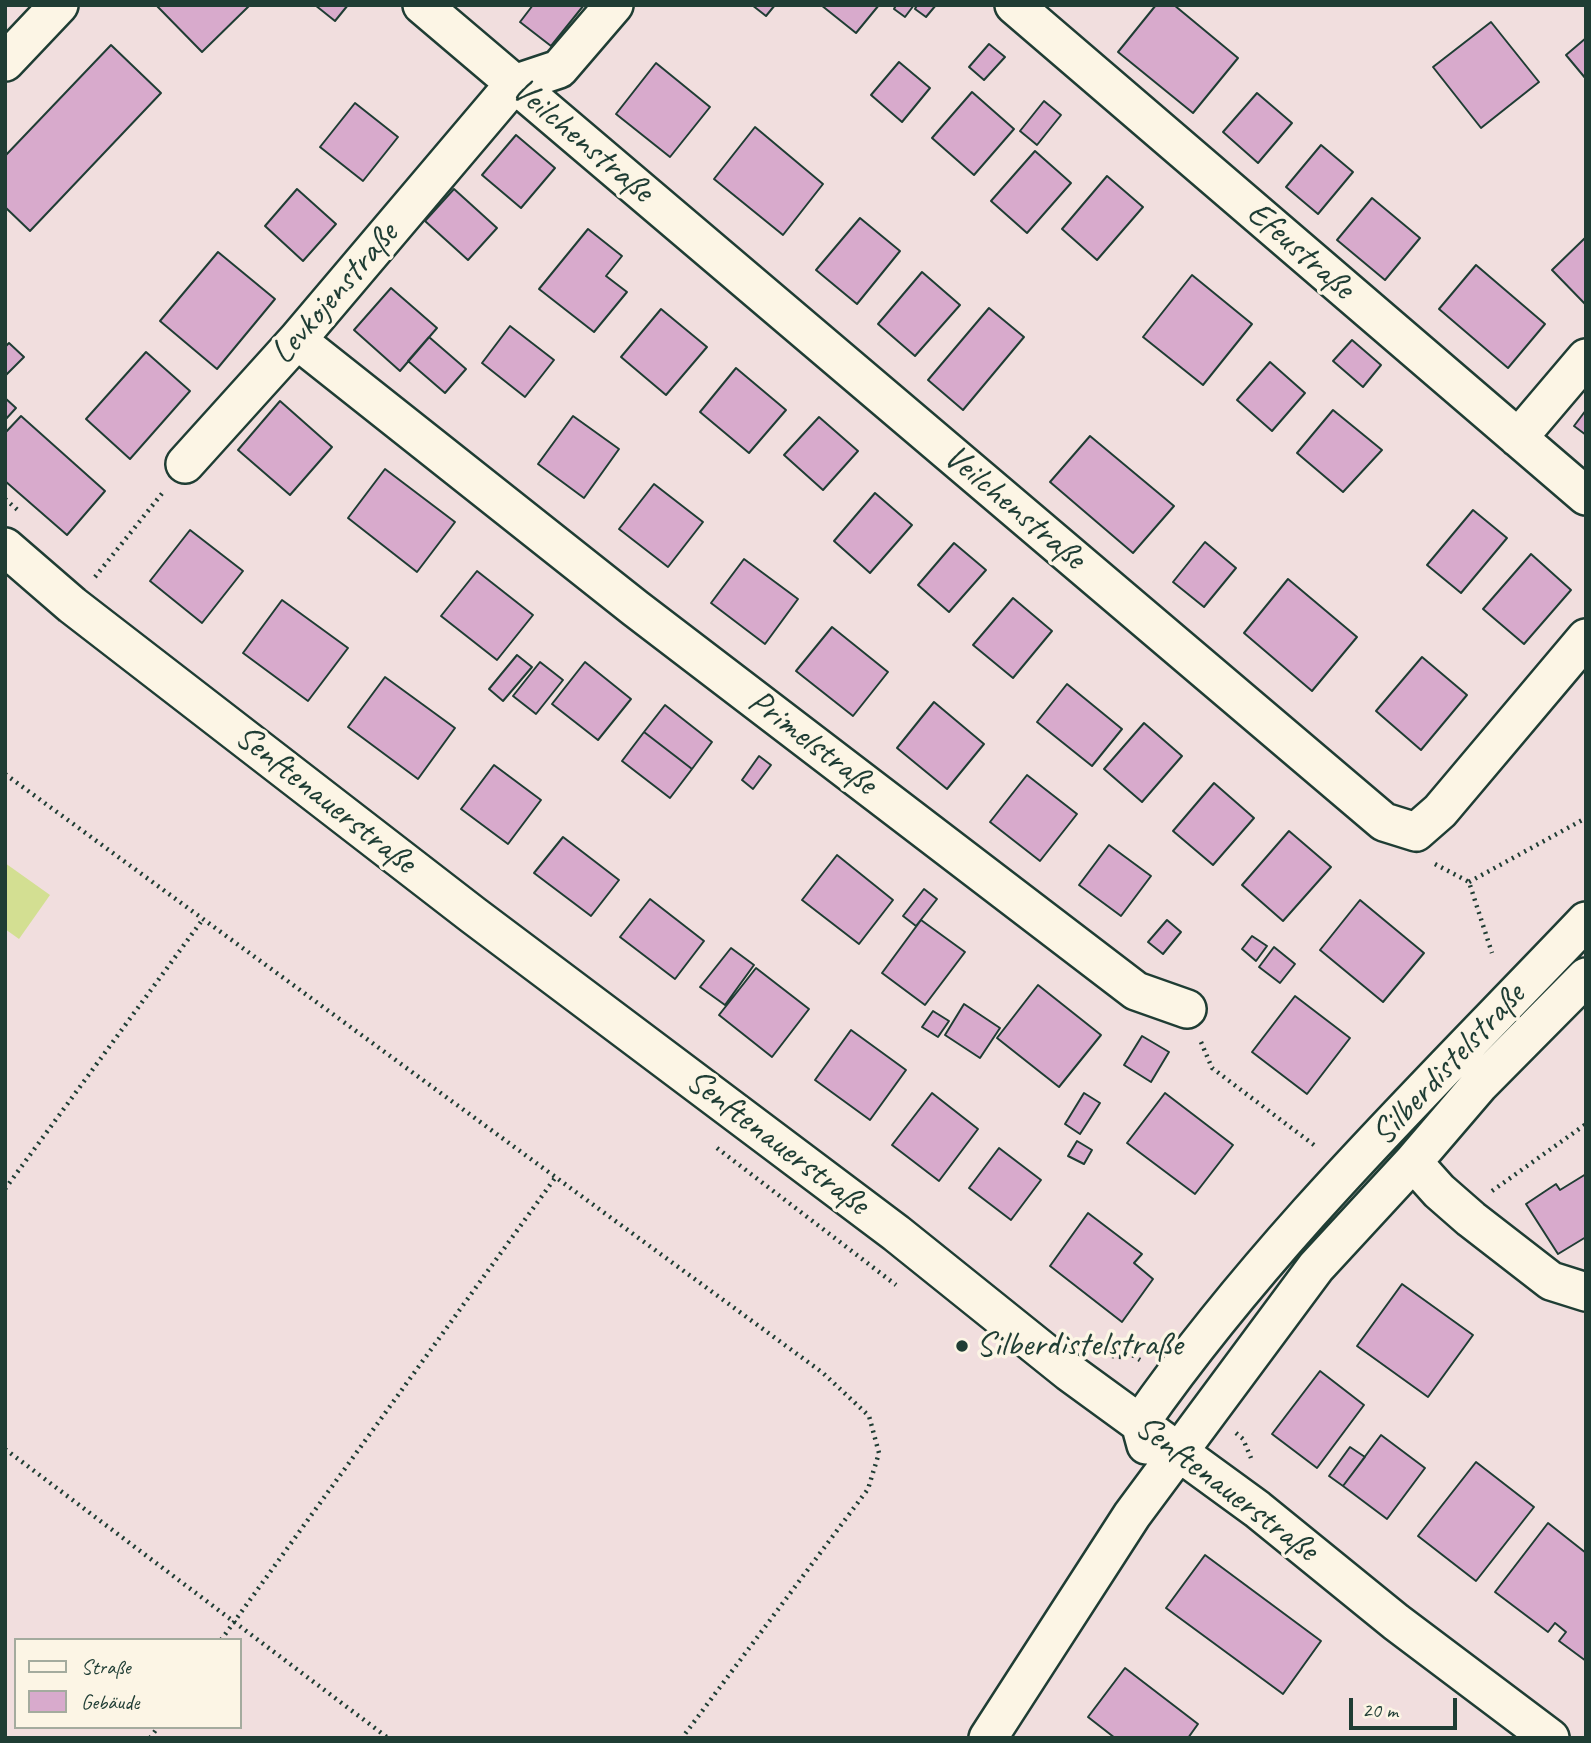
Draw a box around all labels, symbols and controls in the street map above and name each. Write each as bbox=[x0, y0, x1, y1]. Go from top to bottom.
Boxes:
street label: Veilchenstraße bbox=[503, 70, 661, 212]
street label: Efeustraße bbox=[1238, 193, 1362, 309]
street label: Levkojenstraße bbox=[262, 215, 408, 373]
street label: Veilchenstraße bbox=[935, 437, 1093, 579]
street label: Primelstraße bbox=[739, 681, 885, 805]
street label: Senftenauerstraße bbox=[226, 716, 424, 884]
street label: Silberdistelstraße bbox=[1363, 975, 1535, 1155]
street label: Senftenauerstraße bbox=[677, 1061, 877, 1225]
place label: Silberdistelstraße bbox=[976, 1325, 1182, 1367]
marker: Silberdistelstraße bbox=[954, 1338, 970, 1354]
street label: Senftenauerstraße bbox=[1126, 1407, 1326, 1571]
legend bbox=[14, 1638, 242, 1729]
text: Straße bbox=[81, 1654, 131, 1680]
scale bar bbox=[1353, 1684, 1462, 1728]
text: Gebäude bbox=[81, 1689, 139, 1715]
text: 20 m bbox=[1362, 1697, 1398, 1723]

